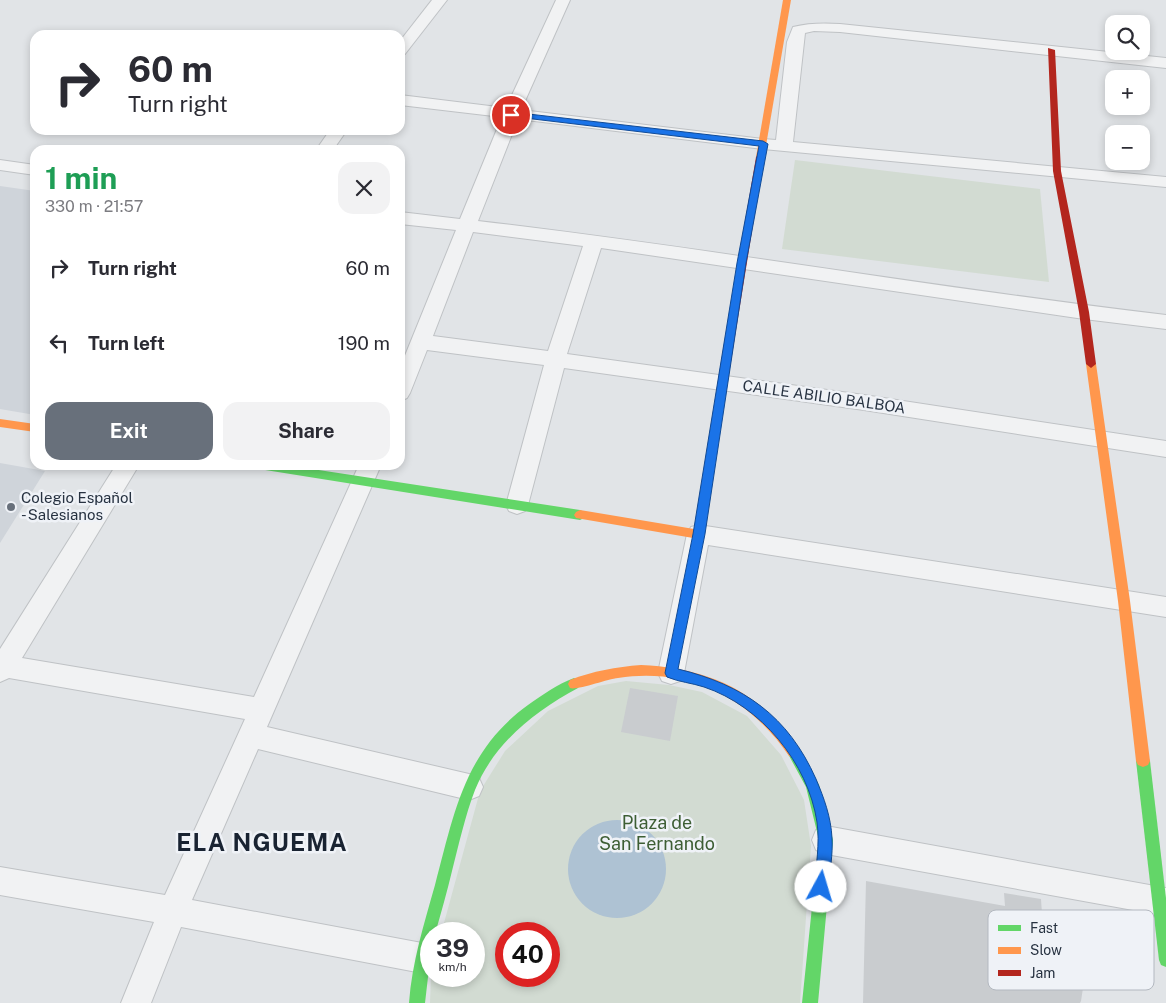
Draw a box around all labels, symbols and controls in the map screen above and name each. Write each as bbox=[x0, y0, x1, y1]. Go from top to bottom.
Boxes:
map controls bbox=[1105, 15, 1150, 170]
button: search bbox=[1105, 15, 1150, 60]
text: 60 m bbox=[128, 49, 213, 90]
icon: right bbox=[45, 50, 110, 115]
button: + bbox=[1105, 70, 1150, 115]
text: Turn right bbox=[128, 91, 228, 117]
pin bbox=[490, 94, 532, 136]
icon: arrive bbox=[497, 101, 525, 129]
button: − bbox=[1105, 125, 1150, 170]
text: 1 min bbox=[45, 160, 117, 196]
button: close bbox=[338, 162, 390, 214]
text: 330 m · 21:57 bbox=[45, 197, 143, 216]
icon: right bbox=[45, 254, 73, 282]
text: Turn right bbox=[88, 257, 177, 279]
text: 60 m bbox=[346, 257, 390, 279]
icon: left bbox=[45, 329, 73, 357]
text: Turn left bbox=[88, 332, 165, 354]
text: 190 m bbox=[338, 332, 390, 354]
street label: CALLE ABILIO BALBOA bbox=[742, 377, 907, 416]
button: Exit bbox=[45, 402, 213, 460]
button: Share bbox=[223, 402, 390, 460]
place label: Colegio Español - Salesianos bbox=[21, 489, 133, 523]
marker: Colegio Español - Salesianos bbox=[5, 501, 17, 513]
park label: Plaza de San Fernando bbox=[599, 812, 715, 854]
district label: ELA NGUEMA bbox=[176, 828, 348, 856]
position arrow bbox=[794, 860, 846, 912]
legend bbox=[988, 910, 1154, 990]
text: Fast bbox=[1030, 920, 1058, 936]
speed limit sign: 40 bbox=[495, 922, 560, 987]
text: 39 bbox=[436, 933, 469, 963]
text: Slow bbox=[1030, 942, 1062, 958]
text: km/h bbox=[438, 960, 467, 974]
text: Jam bbox=[1030, 965, 1055, 981]

